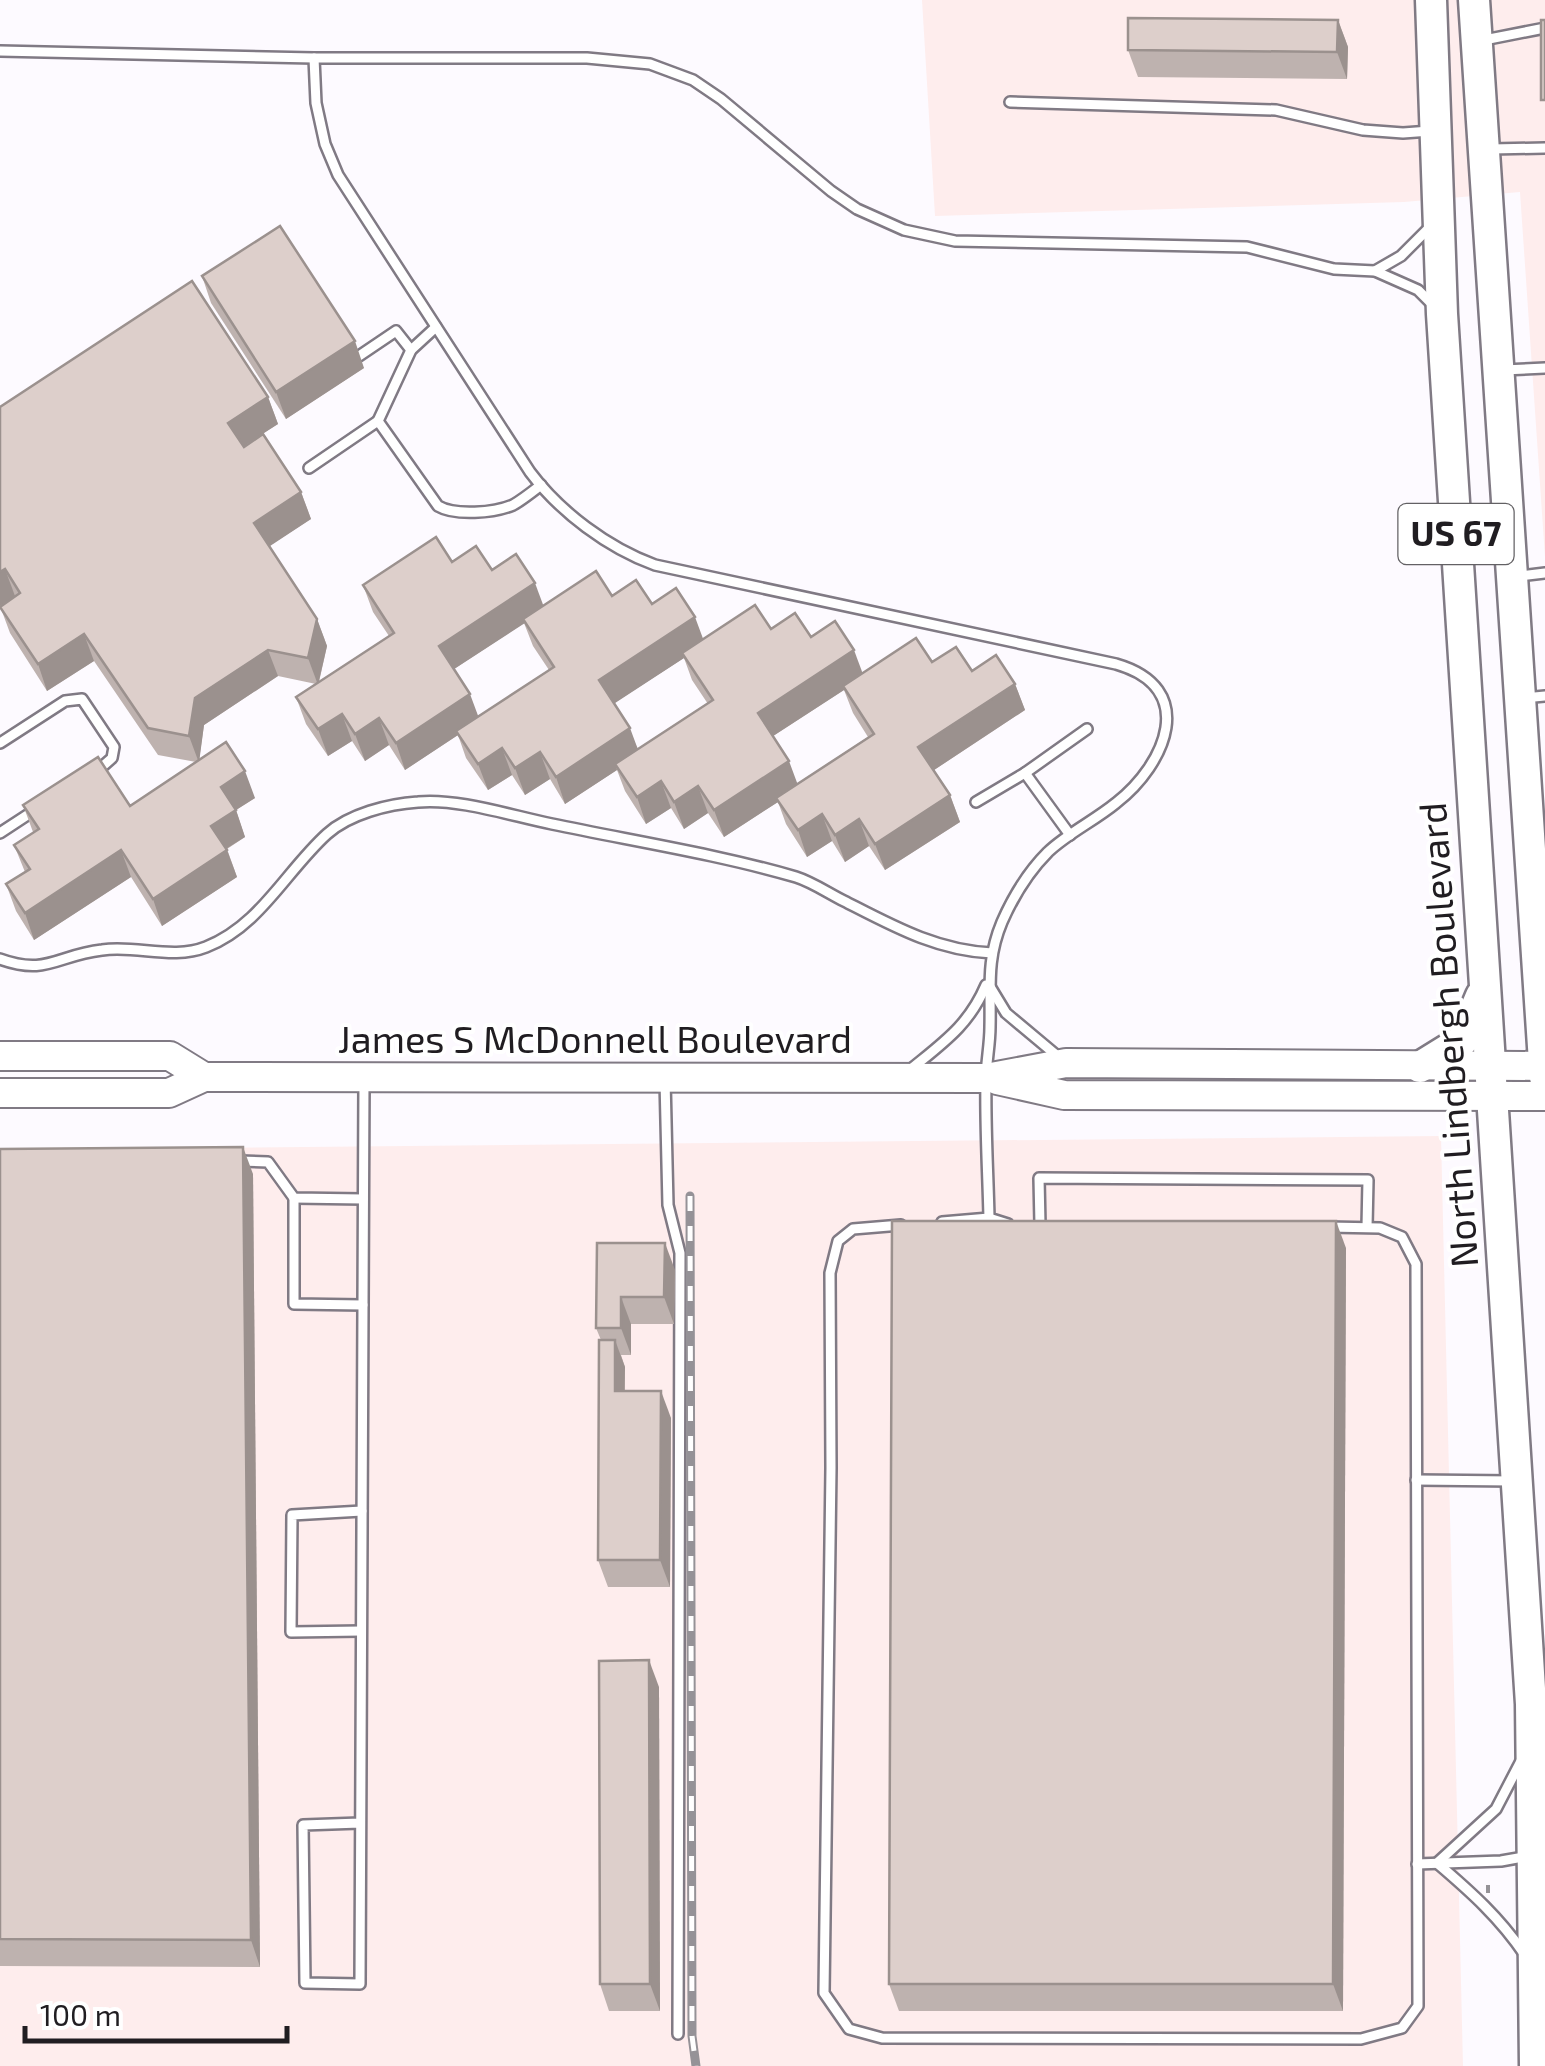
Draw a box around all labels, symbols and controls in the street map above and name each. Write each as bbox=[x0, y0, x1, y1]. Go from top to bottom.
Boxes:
road number: US 67 bbox=[1398, 504, 1514, 564]
street label: North Lindbergh Boulevard bbox=[1408, 801, 1486, 1269]
street label: James S McDonnell Boulevard bbox=[338, 1015, 852, 1061]
scale bar bbox=[25, 1981, 288, 2043]
text: 100 m bbox=[40, 1996, 121, 2032]

